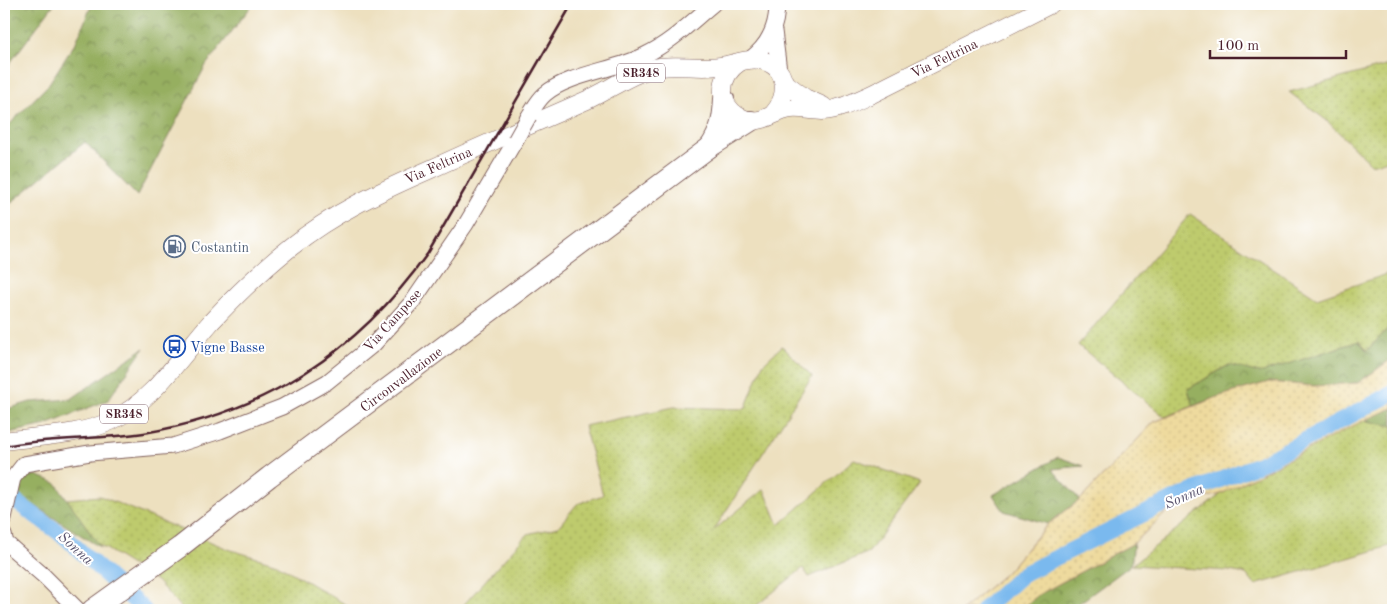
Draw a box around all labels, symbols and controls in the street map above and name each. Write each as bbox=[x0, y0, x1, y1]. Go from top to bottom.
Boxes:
scale bar bbox=[1210, 28, 1346, 60]
street label: Via Feltrina bbox=[909, 37, 980, 81]
text: 100 m bbox=[1217, 39, 1259, 54]
road number: SR348 bbox=[617, 64, 665, 82]
street label: Via Feltrina bbox=[402, 145, 474, 187]
fuel station icon: Costantin bbox=[163, 235, 187, 259]
place label: Costantin bbox=[191, 241, 249, 255]
street label: Via Campose bbox=[361, 287, 424, 355]
bus stop icon: Vigne Basse bbox=[162, 335, 186, 359]
place label: Vigne Basse bbox=[190, 341, 265, 355]
street label: Circonvallazione bbox=[358, 344, 445, 415]
road number: SR348 bbox=[100, 404, 148, 424]
water label: Sonna bbox=[1163, 482, 1207, 513]
water label: Sonna bbox=[55, 530, 95, 569]

